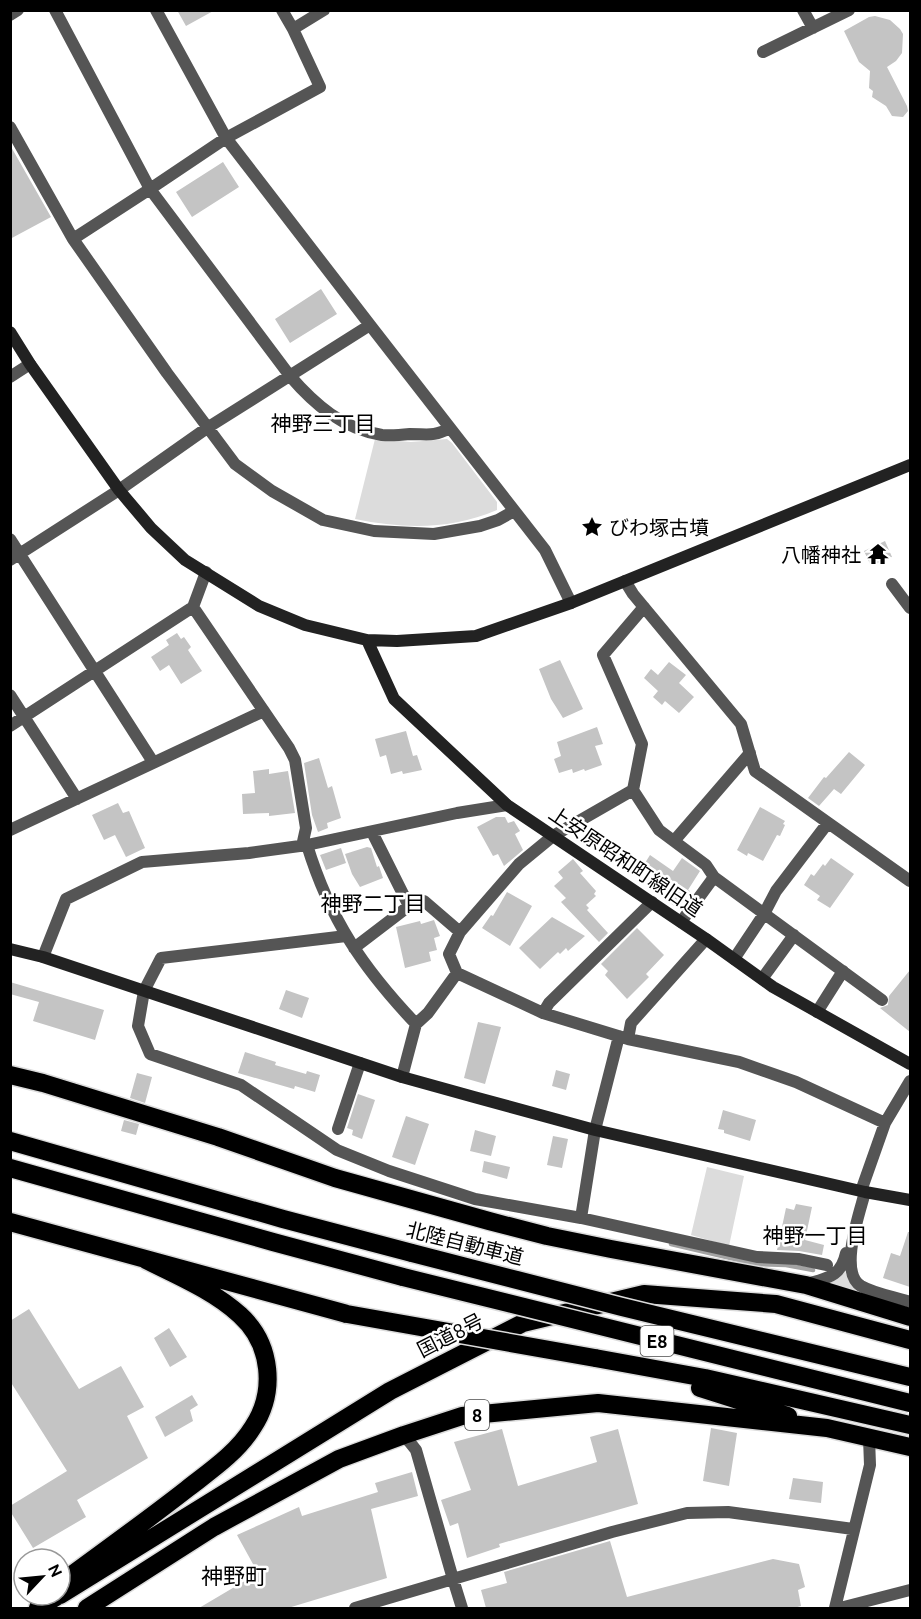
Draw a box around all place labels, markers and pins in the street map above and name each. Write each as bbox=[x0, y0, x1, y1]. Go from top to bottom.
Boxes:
place icon: びわ塚古墳 bbox=[580, 515, 604, 539]
place label: びわ塚古墳 bbox=[609, 516, 709, 539]
temple icon: 八幡神社 bbox=[866, 542, 890, 566]
place label: 八幡神社 bbox=[781, 543, 861, 566]

